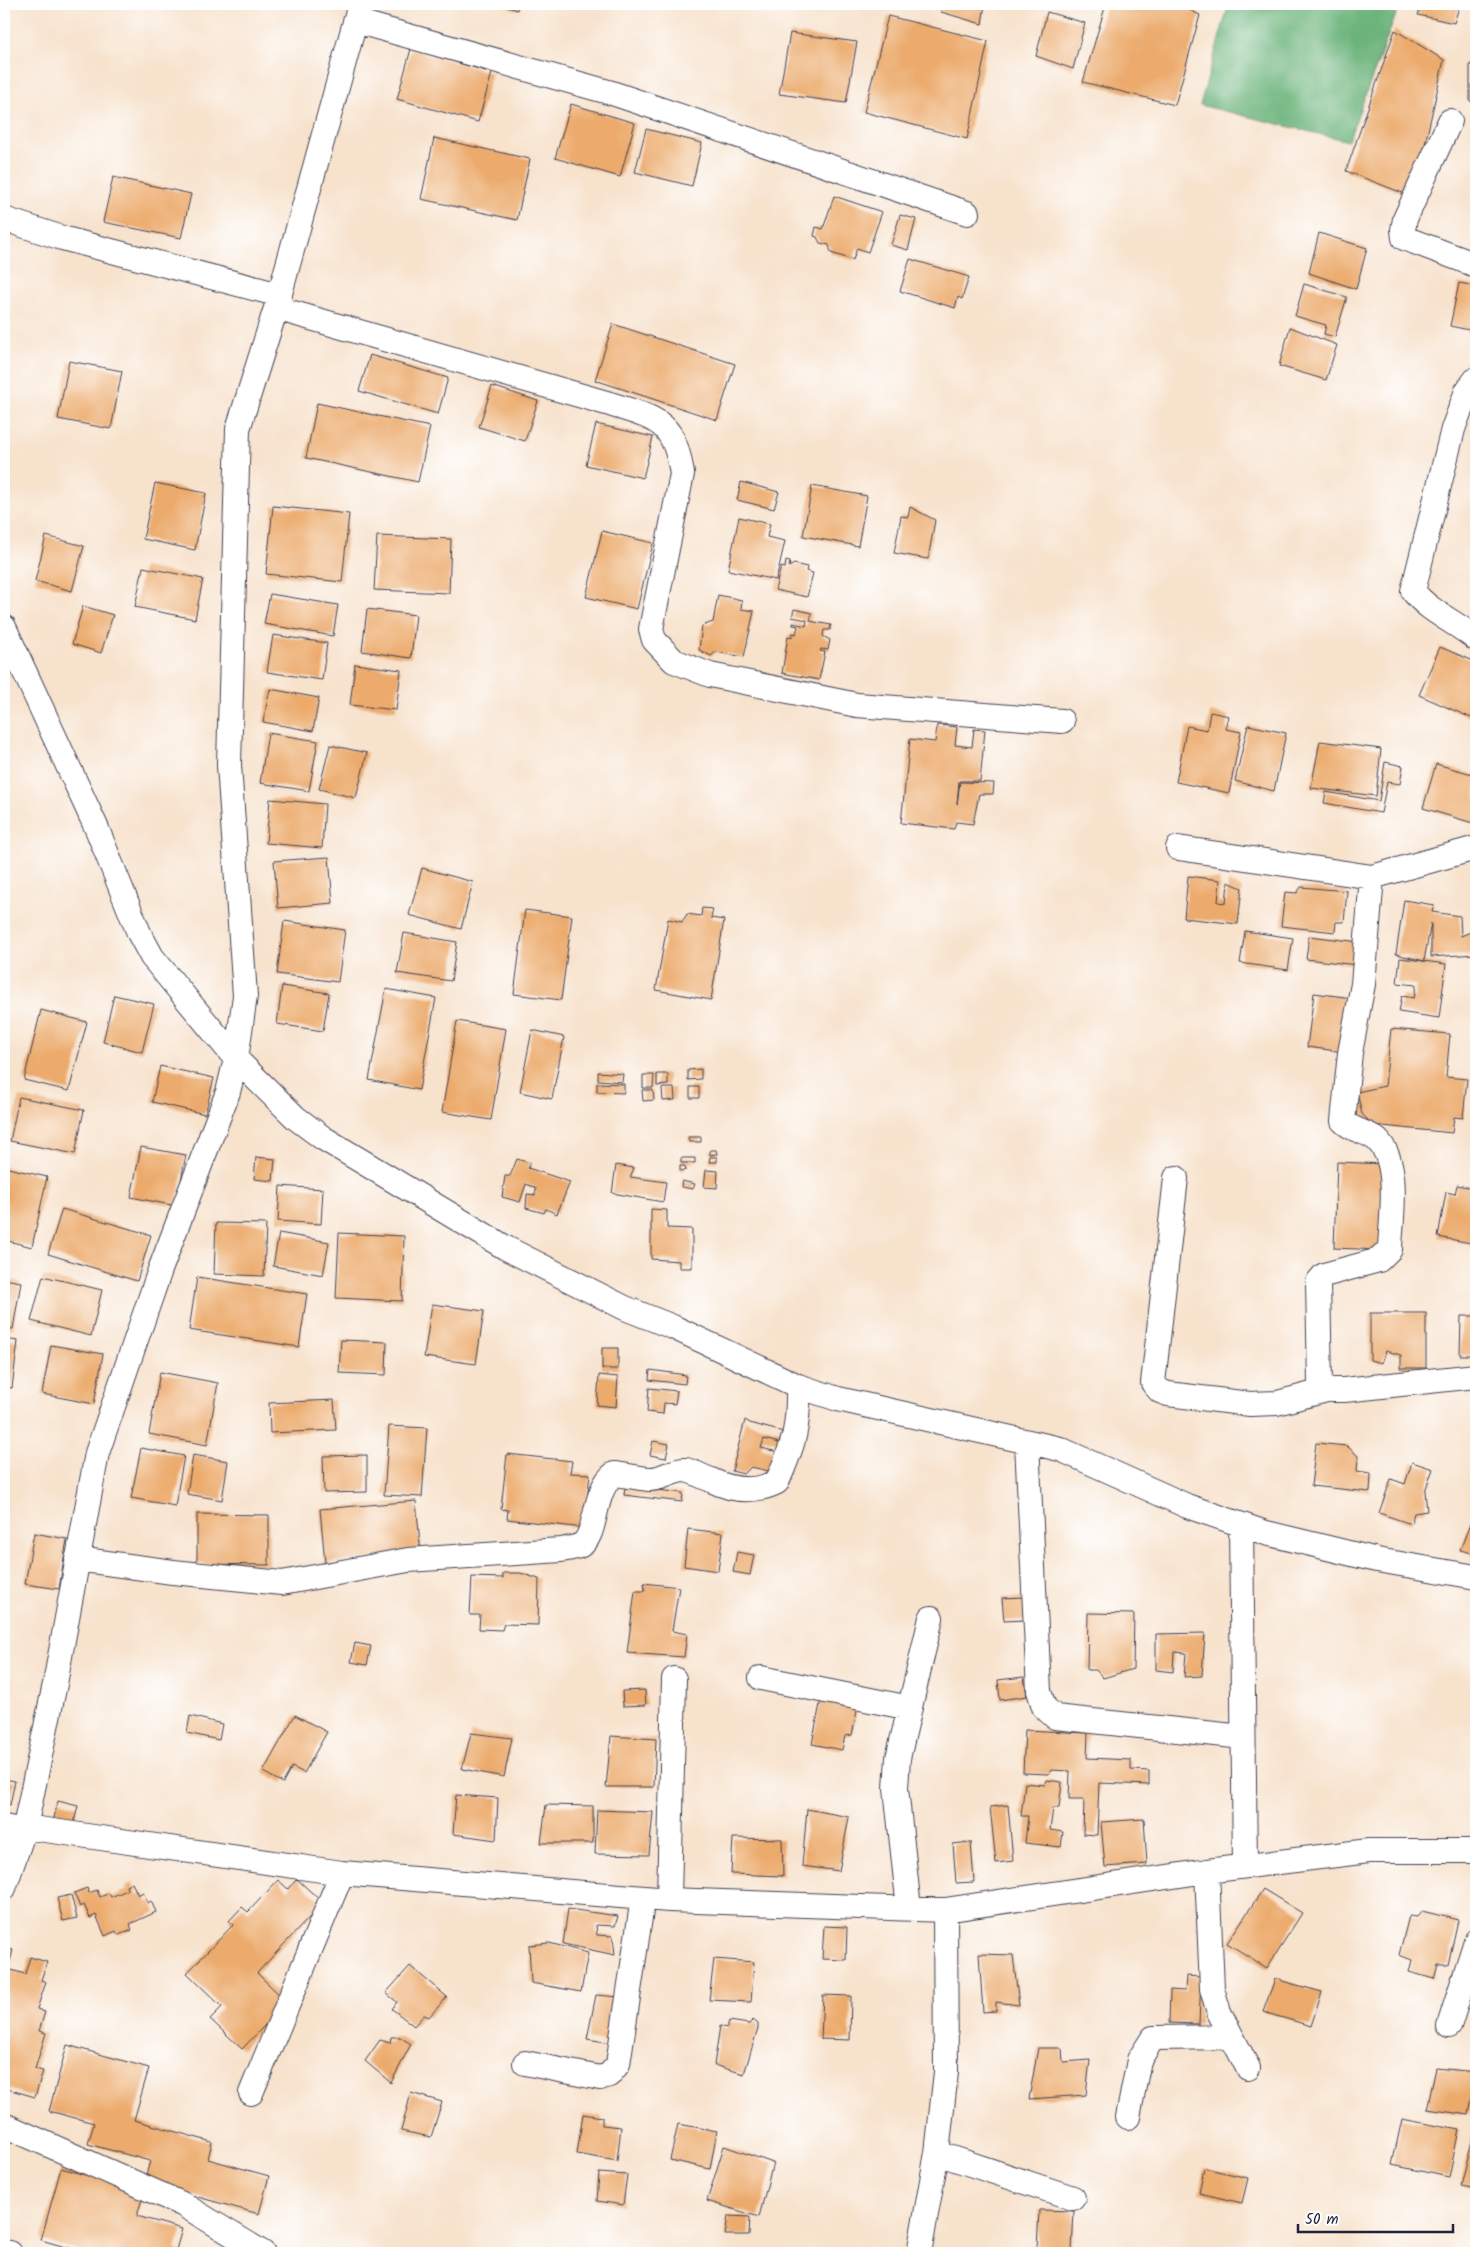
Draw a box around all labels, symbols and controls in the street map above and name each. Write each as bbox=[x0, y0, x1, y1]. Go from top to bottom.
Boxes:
scale bar bbox=[1298, 2202, 1452, 2234]
text: 50 m bbox=[1305, 2208, 1339, 2232]

